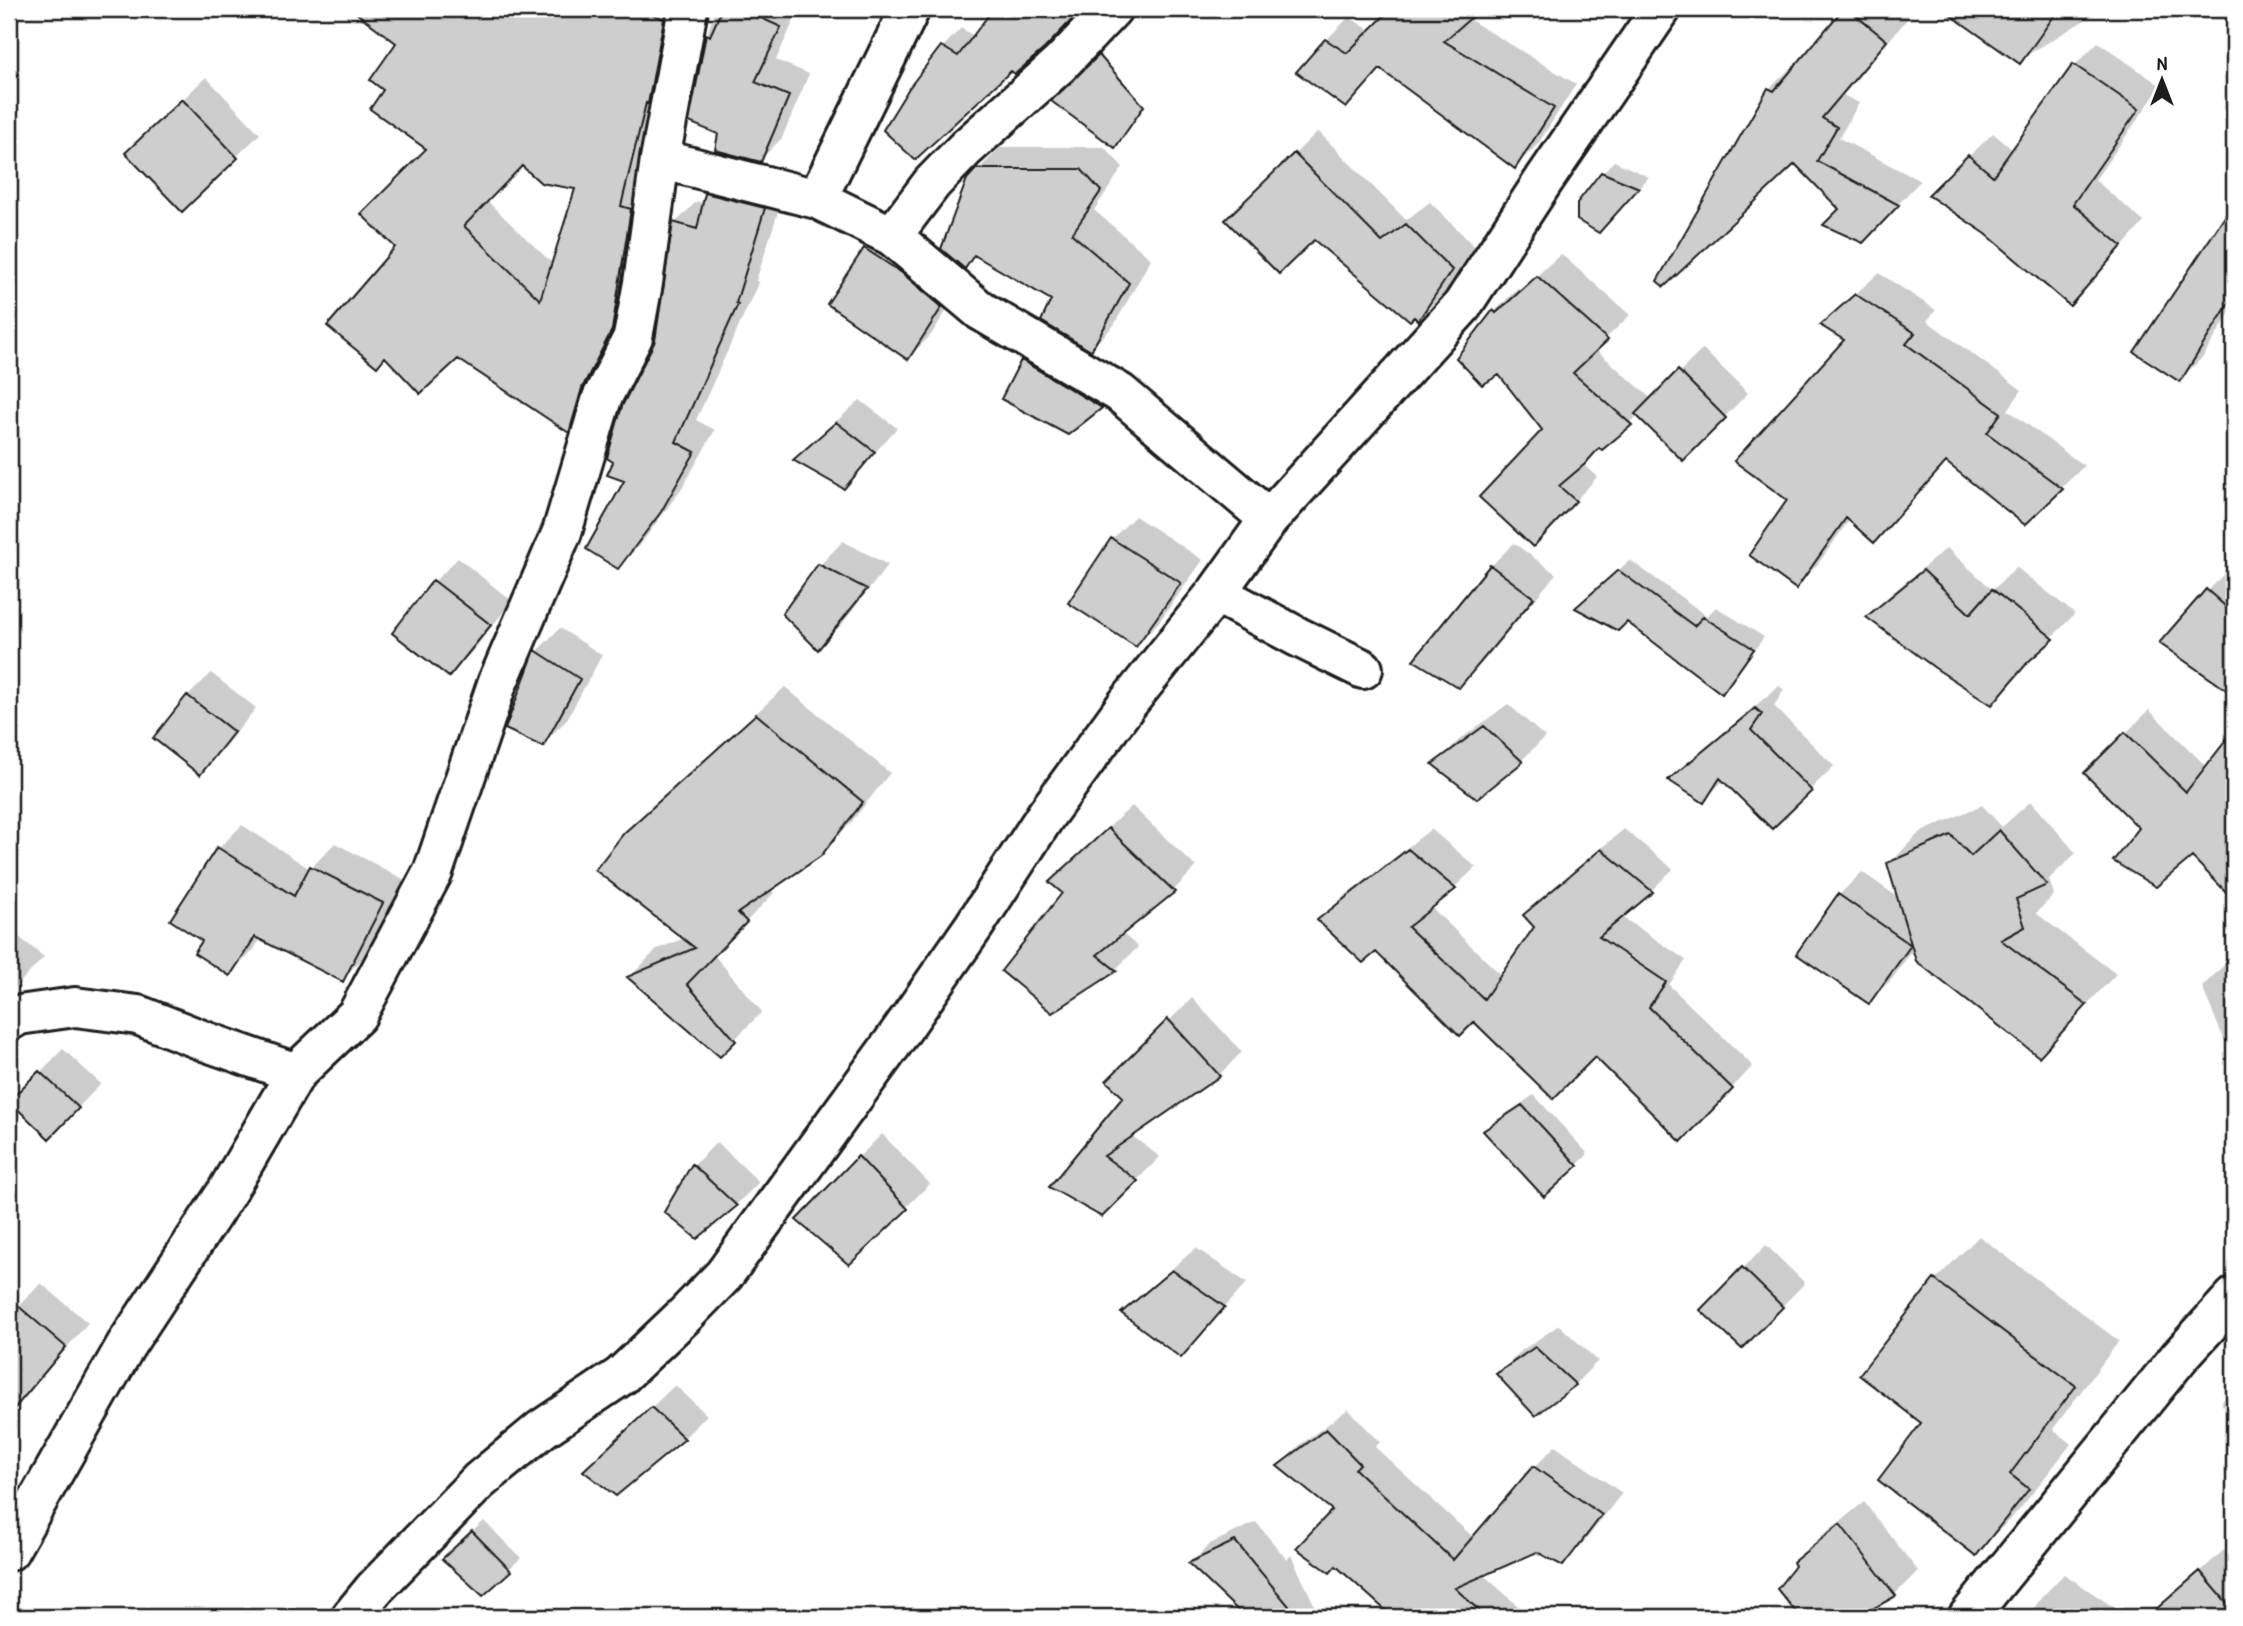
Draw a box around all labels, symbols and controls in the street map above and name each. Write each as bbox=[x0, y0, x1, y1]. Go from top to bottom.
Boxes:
north arrow bbox=[2128, 46, 2198, 116]
text: N bbox=[2157, 50, 2167, 76]

